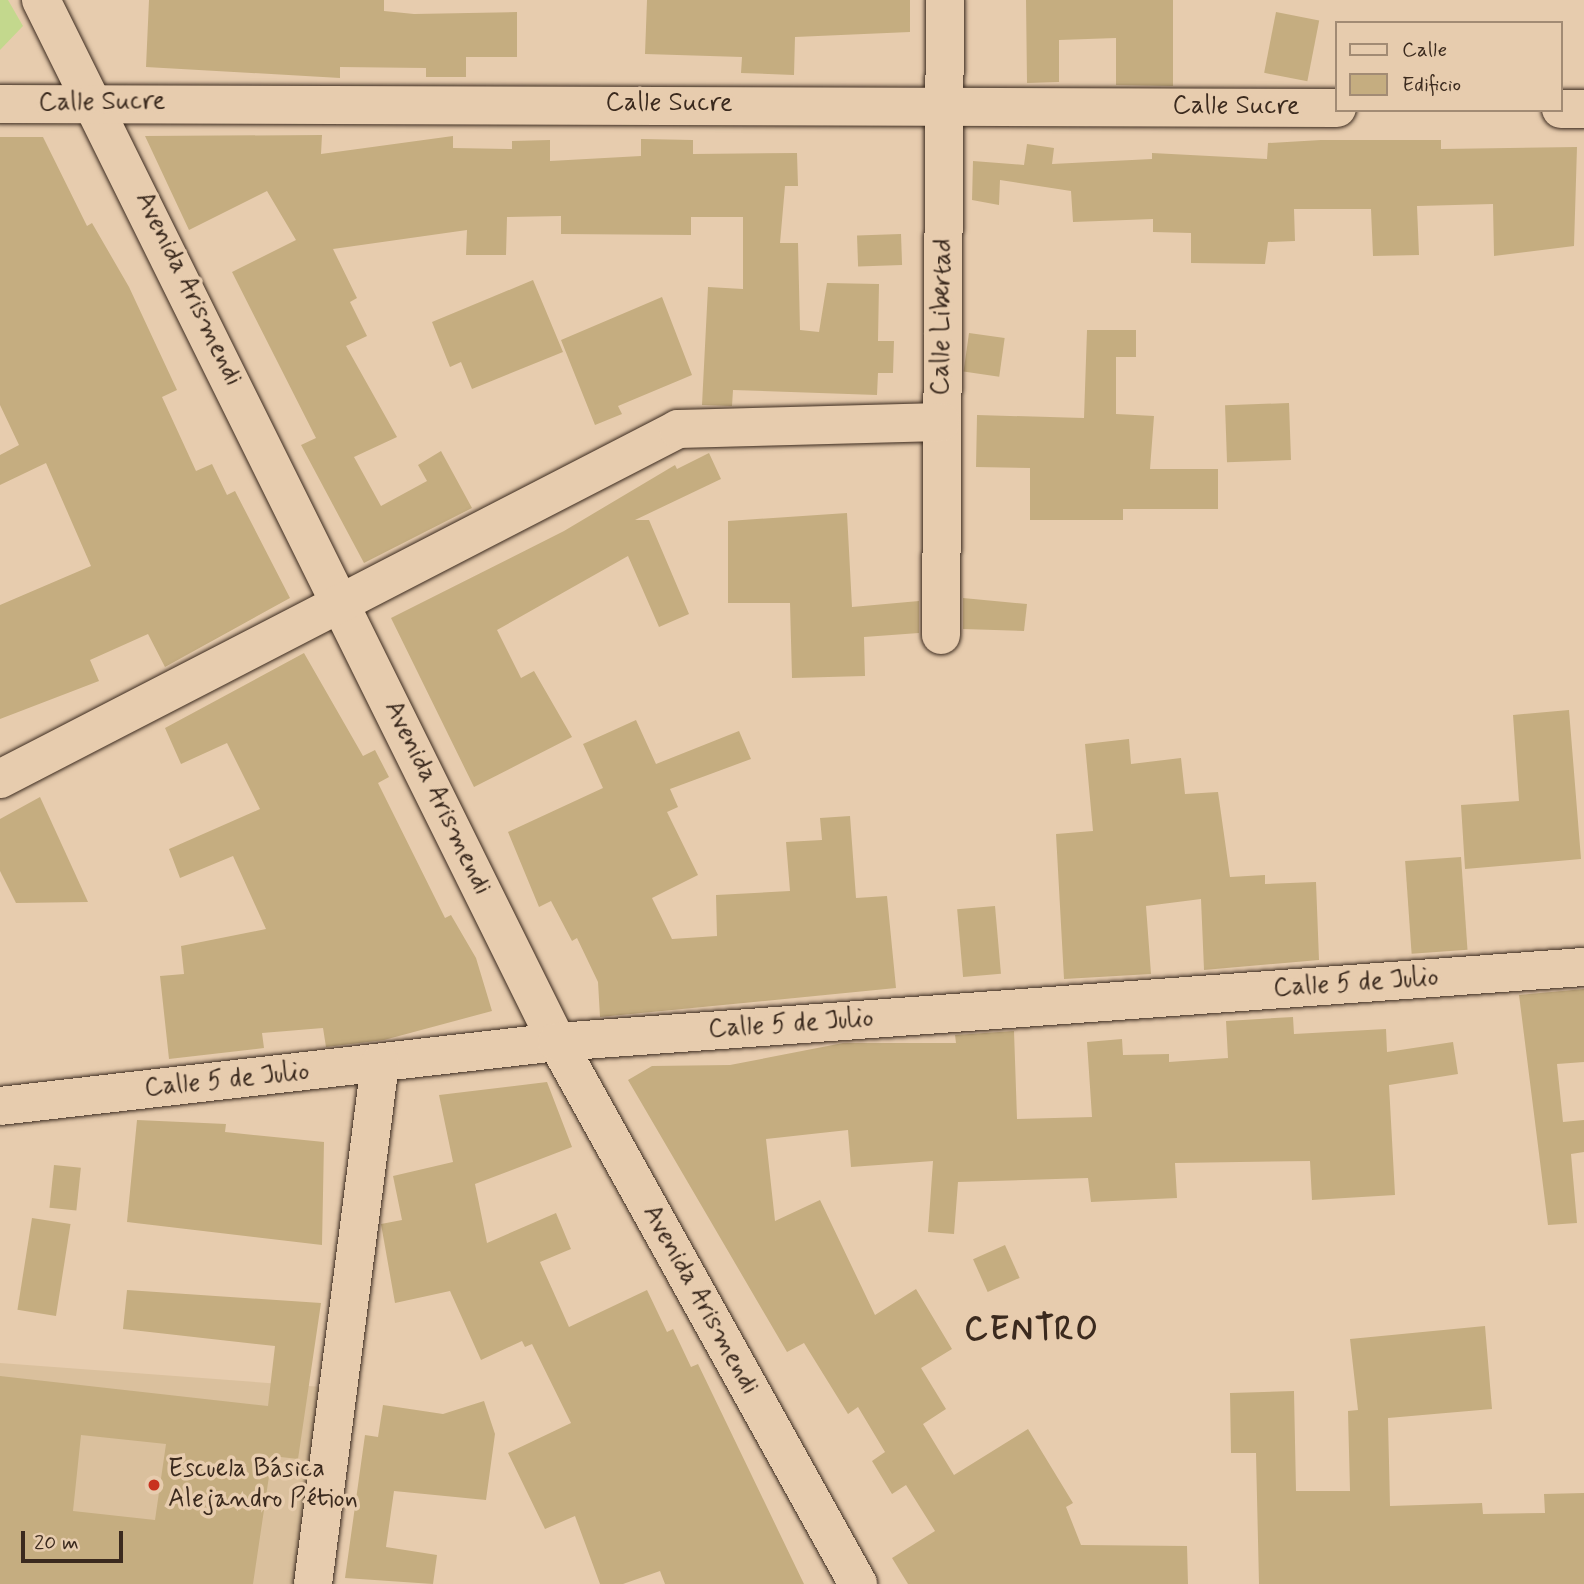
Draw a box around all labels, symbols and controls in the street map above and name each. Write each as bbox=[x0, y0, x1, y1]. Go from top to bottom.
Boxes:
legend bbox=[1336, 21, 1563, 112]
text: Calle bbox=[1402, 36, 1447, 64]
text: Edificio bbox=[1402, 71, 1461, 99]
street label: Calle Sucre bbox=[39, 86, 165, 120]
street label: Calle Sucre bbox=[607, 88, 731, 120]
street label: Calle Sucre bbox=[1174, 91, 1298, 123]
street label: Avenida Arismendi bbox=[128, 187, 248, 391]
street label: Calle Libertad bbox=[926, 238, 960, 396]
street label: Avenida Arismendi bbox=[377, 696, 497, 900]
street label: Calle 5 de Julio bbox=[1270, 962, 1442, 1006]
street label: Calle 5 de Julio bbox=[705, 1003, 877, 1047]
street label: Calle 5 de Julio bbox=[141, 1057, 313, 1105]
street label: Avenida Arismendi bbox=[635, 1200, 765, 1400]
district label: CENTRO bbox=[963, 1311, 1101, 1351]
place label: Escuela Básica Alejandro Pétion bbox=[168, 1454, 358, 1516]
marker: Escuela Básica Alejandro Pétion bbox=[146, 1477, 162, 1493]
scale bar bbox=[24, 1518, 126, 1562]
text: 20 m bbox=[34, 1529, 79, 1557]

